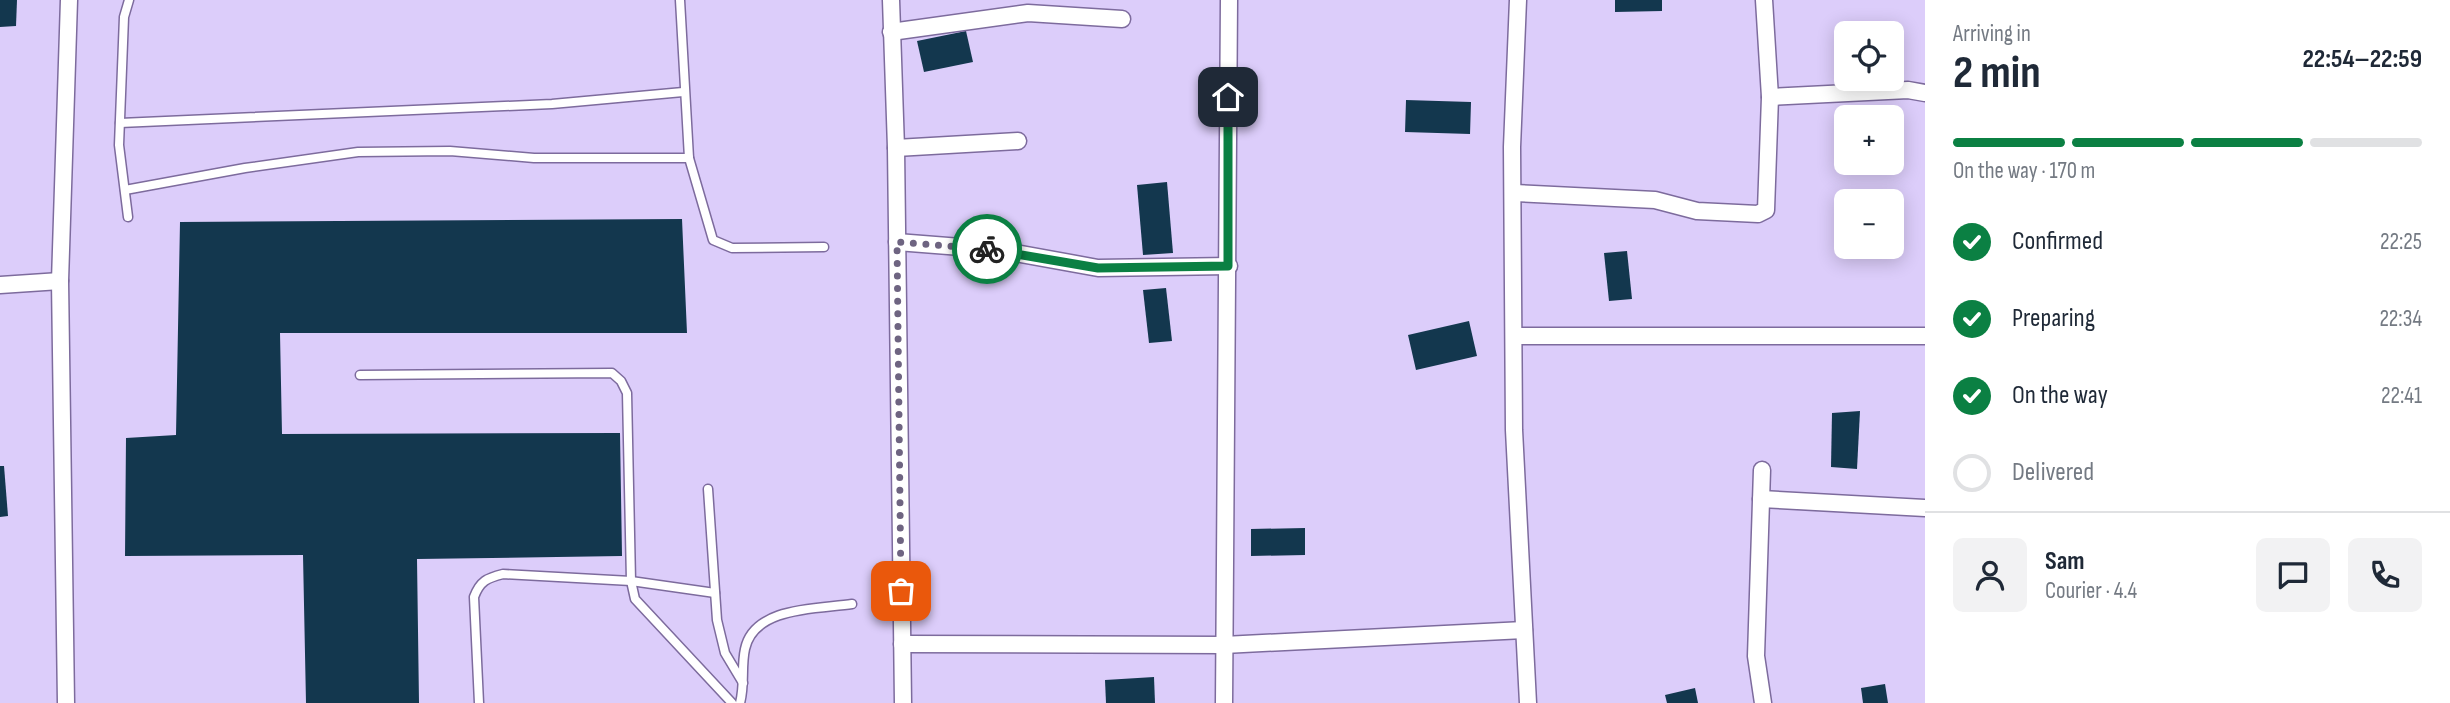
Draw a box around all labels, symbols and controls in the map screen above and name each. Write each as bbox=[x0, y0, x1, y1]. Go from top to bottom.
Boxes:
text: Arriving in bbox=[1953, 20, 2031, 48]
map controls bbox=[1834, 21, 1904, 259]
button: locate bbox=[1834, 21, 1904, 91]
text: 22:54–22:59 bbox=[2302, 44, 2422, 75]
text: 2 min bbox=[1953, 46, 2041, 101]
pin bbox=[1198, 67, 1258, 127]
icon: home bbox=[1209, 78, 1247, 116]
button: + bbox=[1834, 105, 1904, 175]
text: On the way · 170 m bbox=[1953, 157, 2095, 185]
button: − bbox=[1834, 189, 1904, 259]
courier bbox=[952, 214, 1022, 284]
icon: check bbox=[1953, 223, 1991, 261]
text: Confirmed bbox=[2012, 226, 2103, 257]
text: 22:25 bbox=[2380, 228, 2422, 256]
icon: bike bbox=[968, 230, 1006, 268]
icon: check bbox=[1953, 300, 1991, 338]
text: Preparing bbox=[2012, 303, 2095, 334]
text: 22:34 bbox=[2379, 305, 2422, 333]
icon: check bbox=[1953, 377, 1991, 415]
text: On the way bbox=[2012, 380, 2108, 411]
text: 22:41 bbox=[2381, 382, 2422, 410]
text: Delivered bbox=[2012, 457, 2094, 488]
button: person bbox=[1953, 538, 2027, 612]
button: chat bbox=[2256, 538, 2330, 612]
button: phone bbox=[2348, 538, 2422, 612]
text: Sam bbox=[2045, 546, 2085, 577]
pin bbox=[871, 561, 931, 621]
icon: bag bbox=[882, 572, 920, 610]
text: Courier · 4.4 bbox=[2045, 577, 2137, 605]

